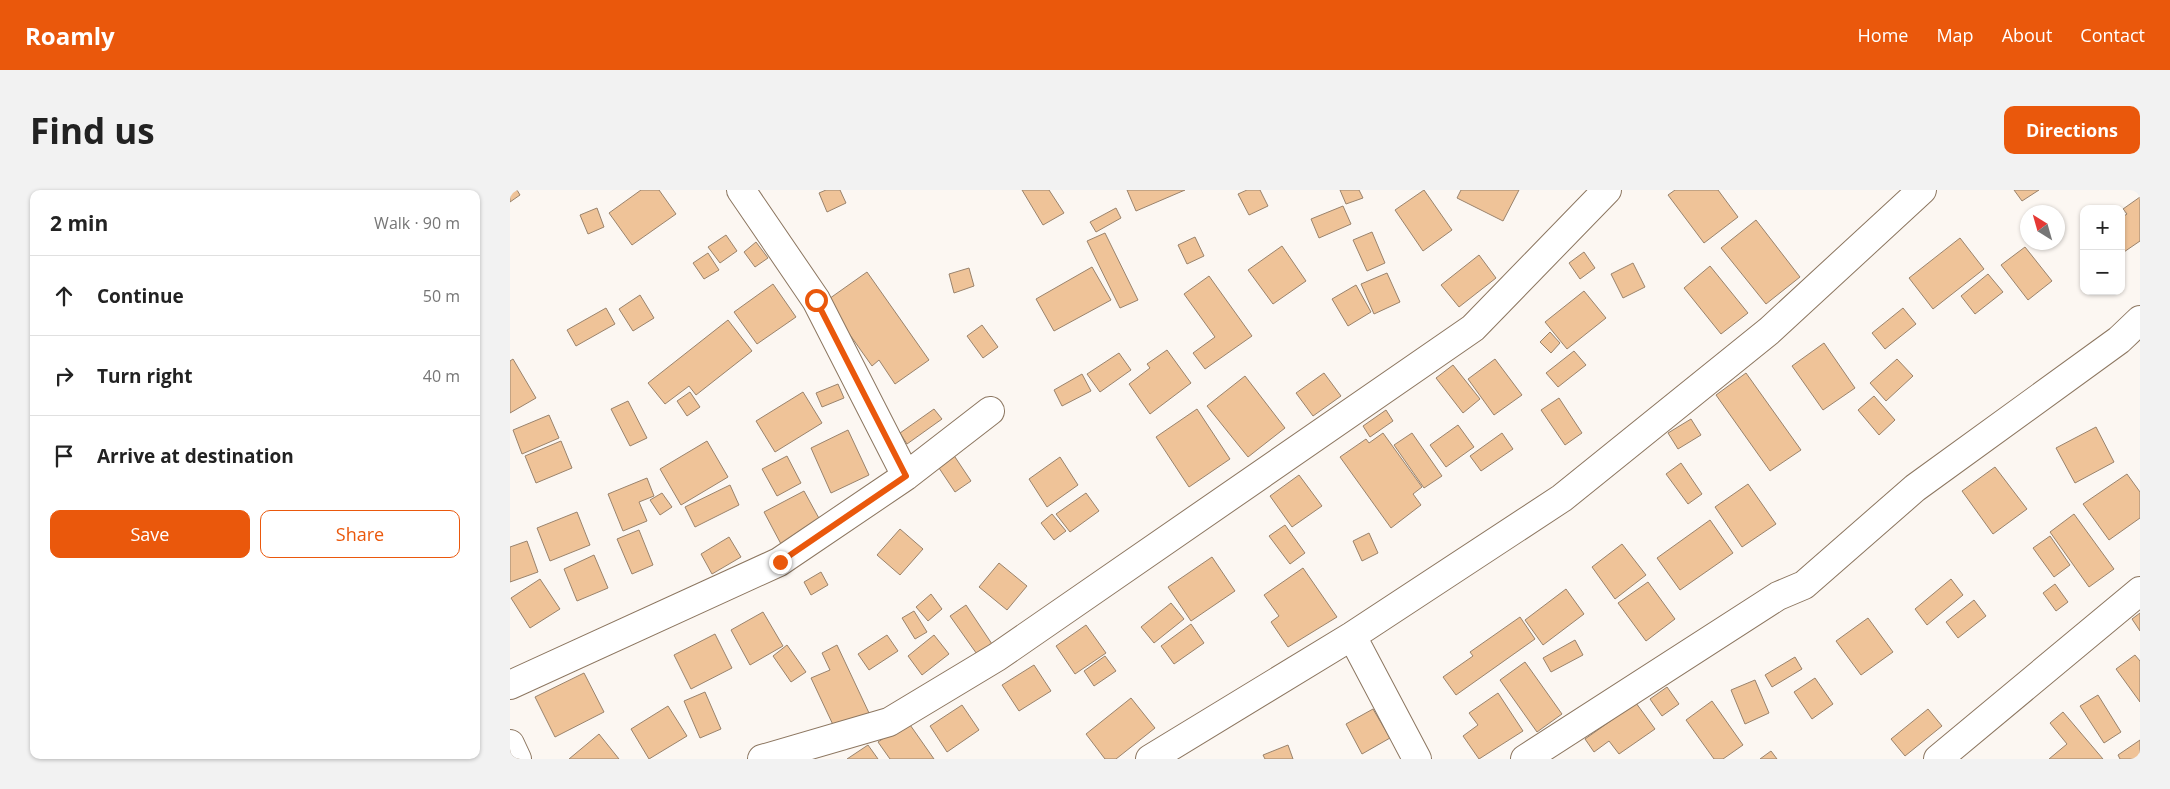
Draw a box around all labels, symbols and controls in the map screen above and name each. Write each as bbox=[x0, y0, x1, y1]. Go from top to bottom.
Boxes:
text: Roamly bbox=[25, 19, 115, 52]
text: Home bbox=[1858, 23, 1908, 47]
text: Map bbox=[1936, 23, 1974, 47]
text: About bbox=[2002, 23, 2052, 47]
text: Contact bbox=[2080, 23, 2145, 47]
button: Directions bbox=[2004, 106, 2140, 154]
text: Find us bbox=[30, 107, 155, 154]
north arrow bbox=[2020, 205, 2065, 250]
map controls bbox=[2080, 205, 2125, 295]
button: + bbox=[2080, 205, 2125, 250]
text: 2 min bbox=[50, 209, 108, 237]
text: Walk · 90 m bbox=[374, 212, 460, 234]
button: − bbox=[2080, 250, 2125, 295]
icon: ahead bbox=[50, 282, 78, 310]
text: Continue bbox=[97, 283, 184, 309]
text: 50 m bbox=[423, 285, 460, 307]
route start bbox=[805, 289, 828, 312]
icon: right bbox=[50, 362, 78, 390]
text: Turn right bbox=[97, 363, 192, 389]
text: 40 m bbox=[423, 365, 460, 387]
icon: arrive bbox=[50, 442, 78, 470]
text: Arrive at destination bbox=[97, 443, 294, 469]
button: Save bbox=[50, 510, 250, 558]
button: Share bbox=[260, 510, 460, 558]
route end bbox=[769, 551, 792, 574]

